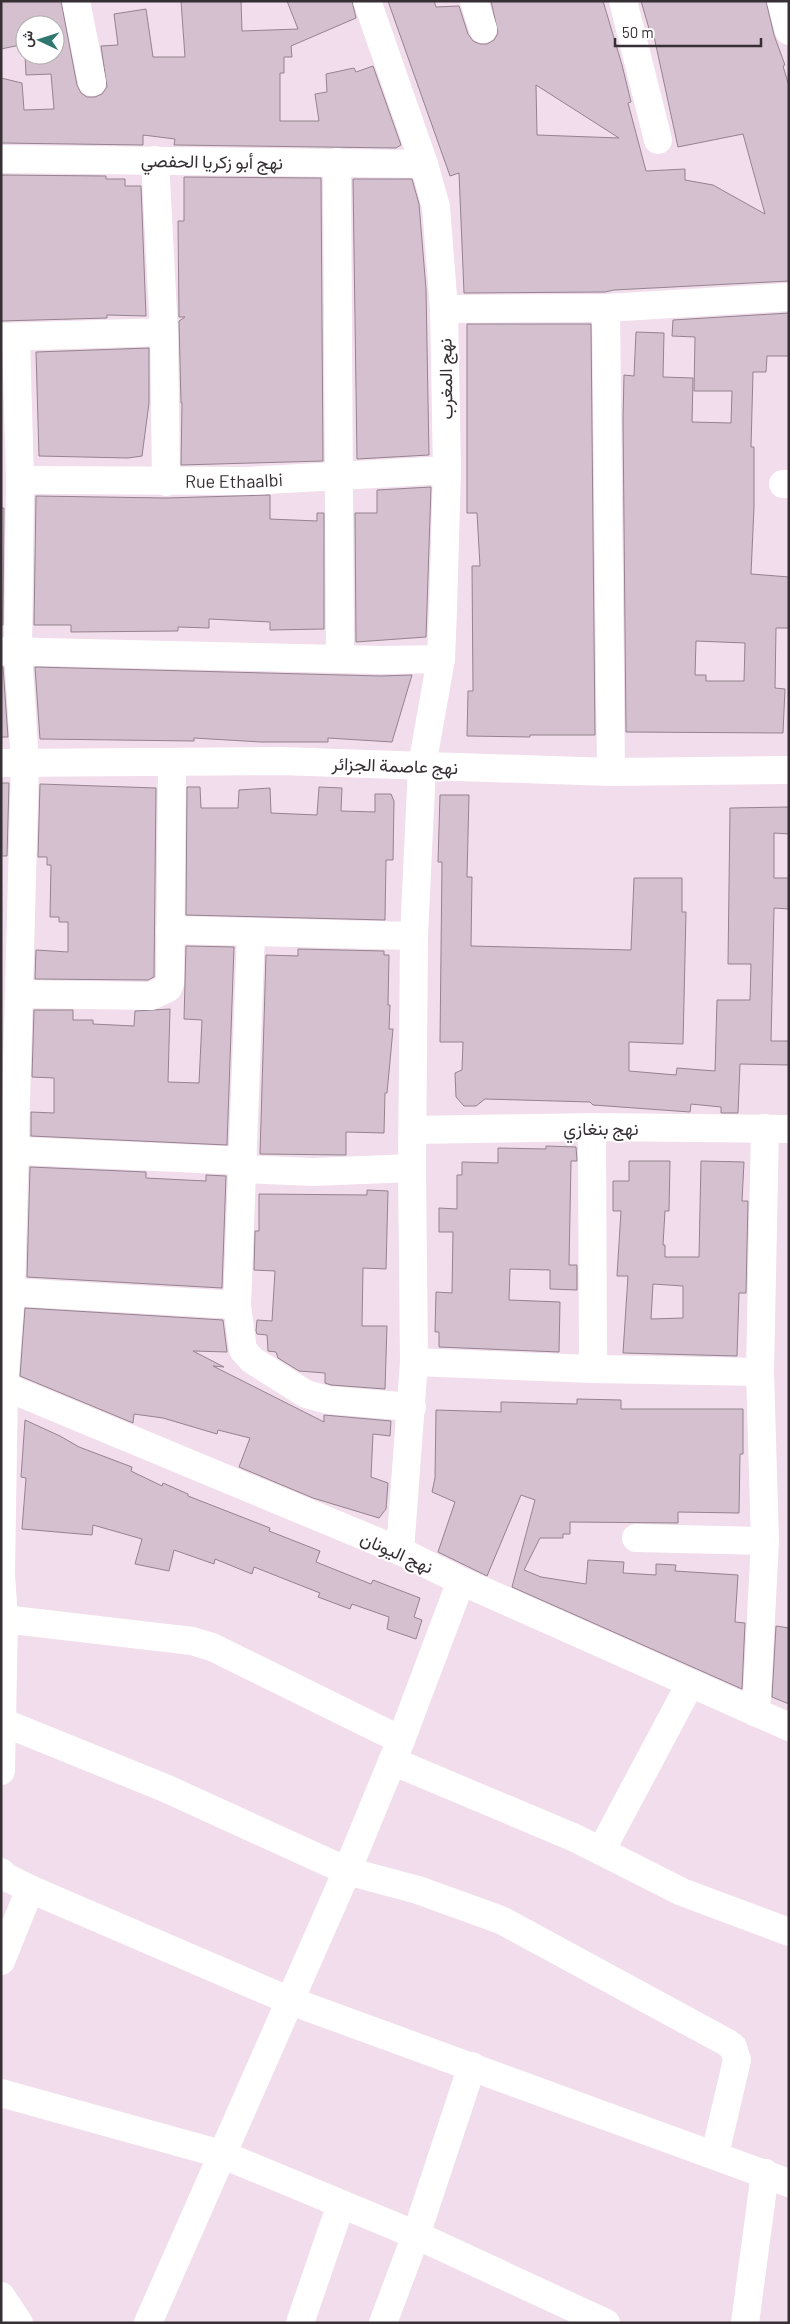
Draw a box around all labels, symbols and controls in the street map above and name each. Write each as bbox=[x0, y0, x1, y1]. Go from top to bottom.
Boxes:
north arrow bbox=[15, 15, 65, 65]
scale bar bbox=[615, 15, 761, 47]
text: 50 m bbox=[622, 23, 654, 41]
text: ش bbox=[17, 30, 37, 48]
street label: نهج أبو زكريا الحفصي bbox=[141, 149, 283, 178]
street label: نهج المغرب bbox=[433, 338, 459, 420]
street label: Rue Ethaalbi bbox=[185, 468, 284, 492]
street label: نهج عاصمة الجزائر bbox=[330, 752, 459, 780]
street label: نهج بنغازي bbox=[563, 1117, 639, 1144]
street label: نهج اليونان bbox=[357, 1526, 437, 1580]

